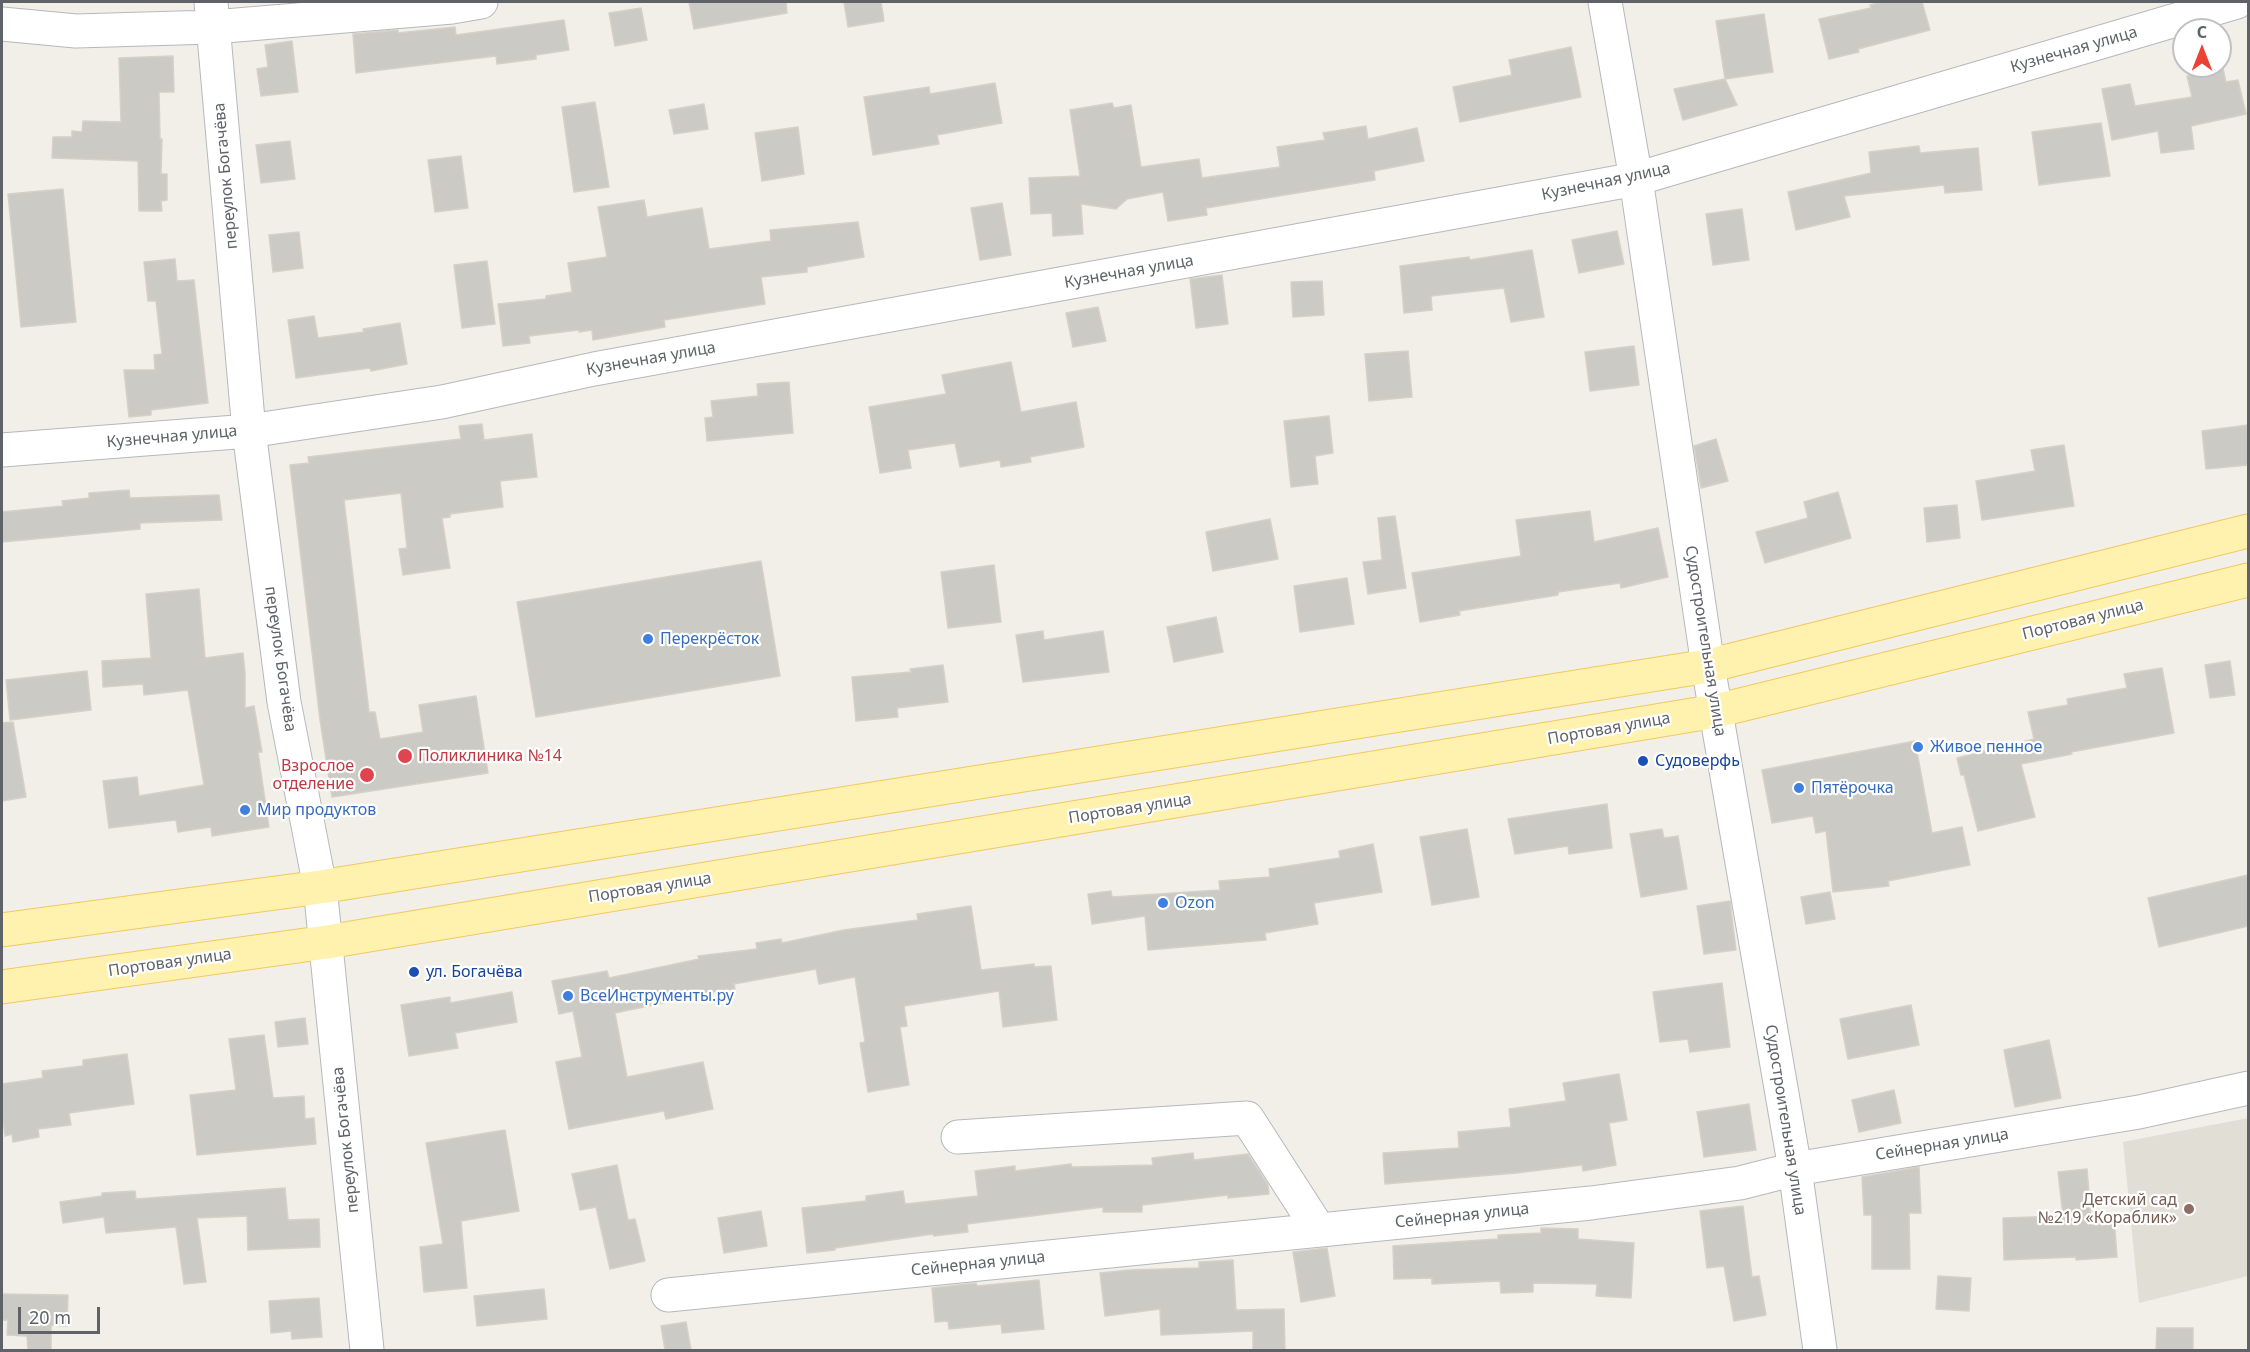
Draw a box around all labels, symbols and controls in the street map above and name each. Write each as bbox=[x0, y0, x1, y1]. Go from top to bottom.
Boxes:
north arrow bbox=[2172, 18, 2232, 78]
text: С bbox=[2197, 21, 2207, 43]
street label: Кузнечная улица bbox=[2008, 23, 2140, 77]
street label: переулок Богачёва bbox=[210, 102, 242, 250]
street label: Кузнечная улица bbox=[1540, 159, 1672, 205]
street label: Кузнечная улица bbox=[1063, 251, 1195, 293]
street label: Кузнечная улица bbox=[585, 338, 717, 380]
street label: Кузнечная улица bbox=[106, 422, 238, 452]
street label: Судостроительная улица bbox=[1680, 544, 1730, 738]
street label: переулок Богачёва bbox=[260, 585, 300, 733]
street label: Портовая улица bbox=[2020, 596, 2146, 644]
place label: Перекрёсток bbox=[660, 629, 759, 649]
marker: Перекрёсток bbox=[641, 632, 655, 646]
street label: Портовая улица bbox=[1546, 709, 1672, 749]
place label: Живое пенное bbox=[1930, 737, 2042, 757]
marker: Живое пенное bbox=[1911, 740, 1925, 754]
place label: Поликлиника №14 bbox=[418, 746, 562, 766]
marker: Поликлиника №14 bbox=[396, 747, 414, 765]
place label: Судоверфь bbox=[1655, 751, 1740, 771]
marker: Судоверфь bbox=[1636, 754, 1650, 768]
place label: Взрослое отделение bbox=[273, 756, 354, 794]
marker: Взрослое отделение bbox=[358, 766, 376, 784]
place label: Пятёрочка bbox=[1811, 778, 1894, 798]
marker: Пятёрочка bbox=[1792, 781, 1806, 795]
street label: Портовая улица bbox=[1067, 790, 1193, 828]
place label: Мир продуктов bbox=[257, 800, 376, 820]
marker: Мир продуктов bbox=[238, 803, 252, 817]
street label: Портовая улица bbox=[587, 869, 713, 907]
place label: Ozon bbox=[1175, 893, 1215, 913]
marker: Ozon bbox=[1156, 896, 1170, 910]
street label: Портовая улица bbox=[107, 945, 233, 981]
place label: ул. Богачёва bbox=[426, 962, 523, 982]
marker: ул. Богачёва bbox=[407, 965, 421, 979]
place label: ВсеИнструменты.ру bbox=[580, 986, 734, 1006]
marker: ВсеИнструменты.ру bbox=[561, 989, 575, 1003]
street label: Судостроительная улица bbox=[1760, 1023, 1810, 1217]
street label: переулок Богачёва bbox=[329, 1066, 363, 1214]
street label: Сейнерная улица bbox=[1874, 1125, 2010, 1165]
place label: Детский сад №219 «Кораблик» bbox=[2038, 1190, 2177, 1228]
street label: Сейнерная улица bbox=[1394, 1199, 1530, 1233]
marker: Детский сад №219 «Кораблик» bbox=[2182, 1202, 2196, 1216]
street label: Сейнерная улица bbox=[910, 1247, 1046, 1281]
scale bar bbox=[21, 1295, 104, 1333]
text: 20 m bbox=[29, 1305, 71, 1329]

